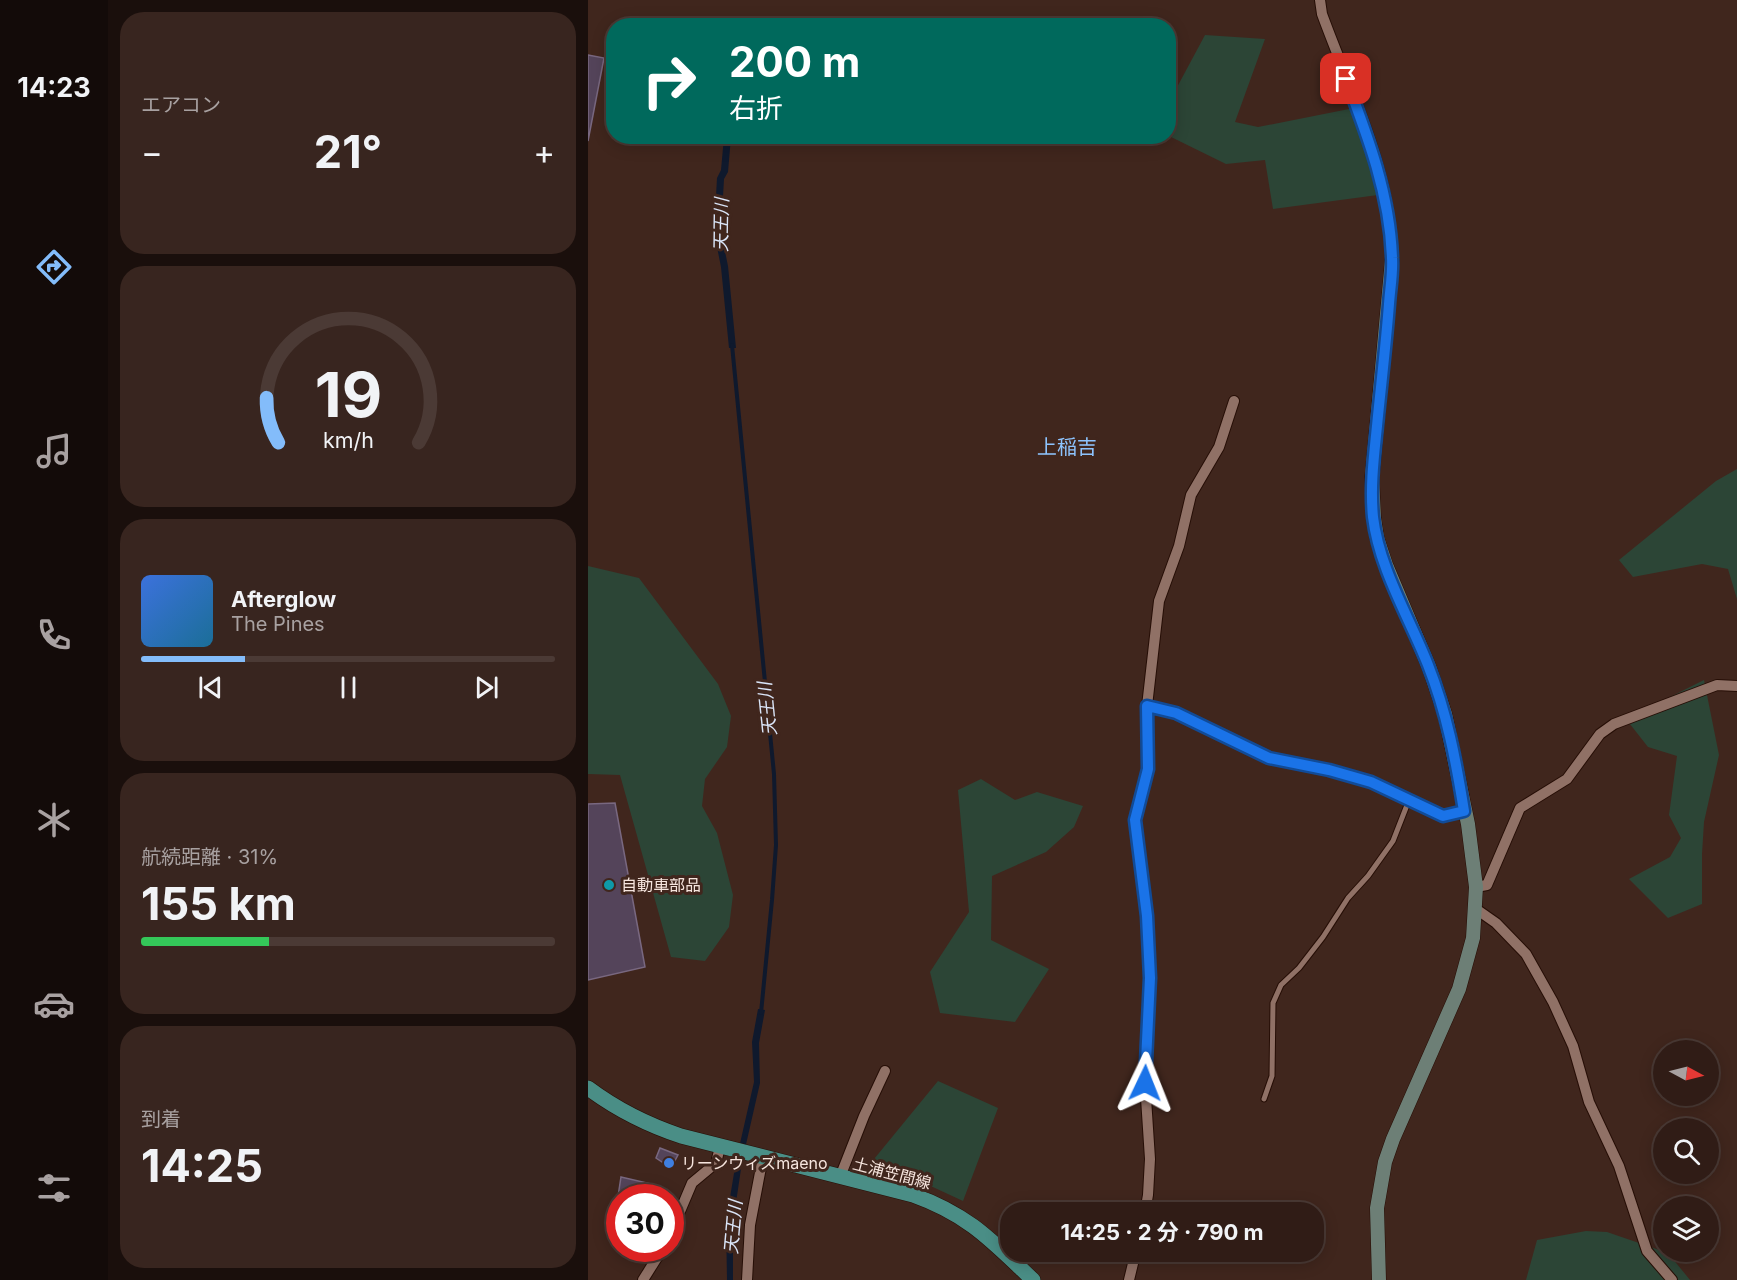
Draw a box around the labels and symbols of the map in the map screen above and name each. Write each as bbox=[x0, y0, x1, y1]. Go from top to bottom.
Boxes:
pin bbox=[1320, 53, 1371, 104]
water label: 天王川 bbox=[710, 196, 732, 252]
district label: 上稲吉 bbox=[1037, 435, 1097, 459]
water label: 天王川 bbox=[754, 679, 780, 737]
place label: 自動車部品 bbox=[621, 875, 701, 895]
marker: 自動車部品 bbox=[602, 878, 616, 892]
north arrow bbox=[1653, 1040, 1719, 1106]
position arrow bbox=[1113, 1051, 1177, 1115]
place label: リーンウィズmaeno bbox=[681, 1153, 828, 1173]
street label: 土浦笠間線 bbox=[851, 1153, 933, 1193]
marker: リーンウィズmaeno bbox=[662, 1156, 676, 1170]
speed limit sign: 30 bbox=[606, 1184, 684, 1262]
water label: 天王川 bbox=[720, 1197, 746, 1255]

